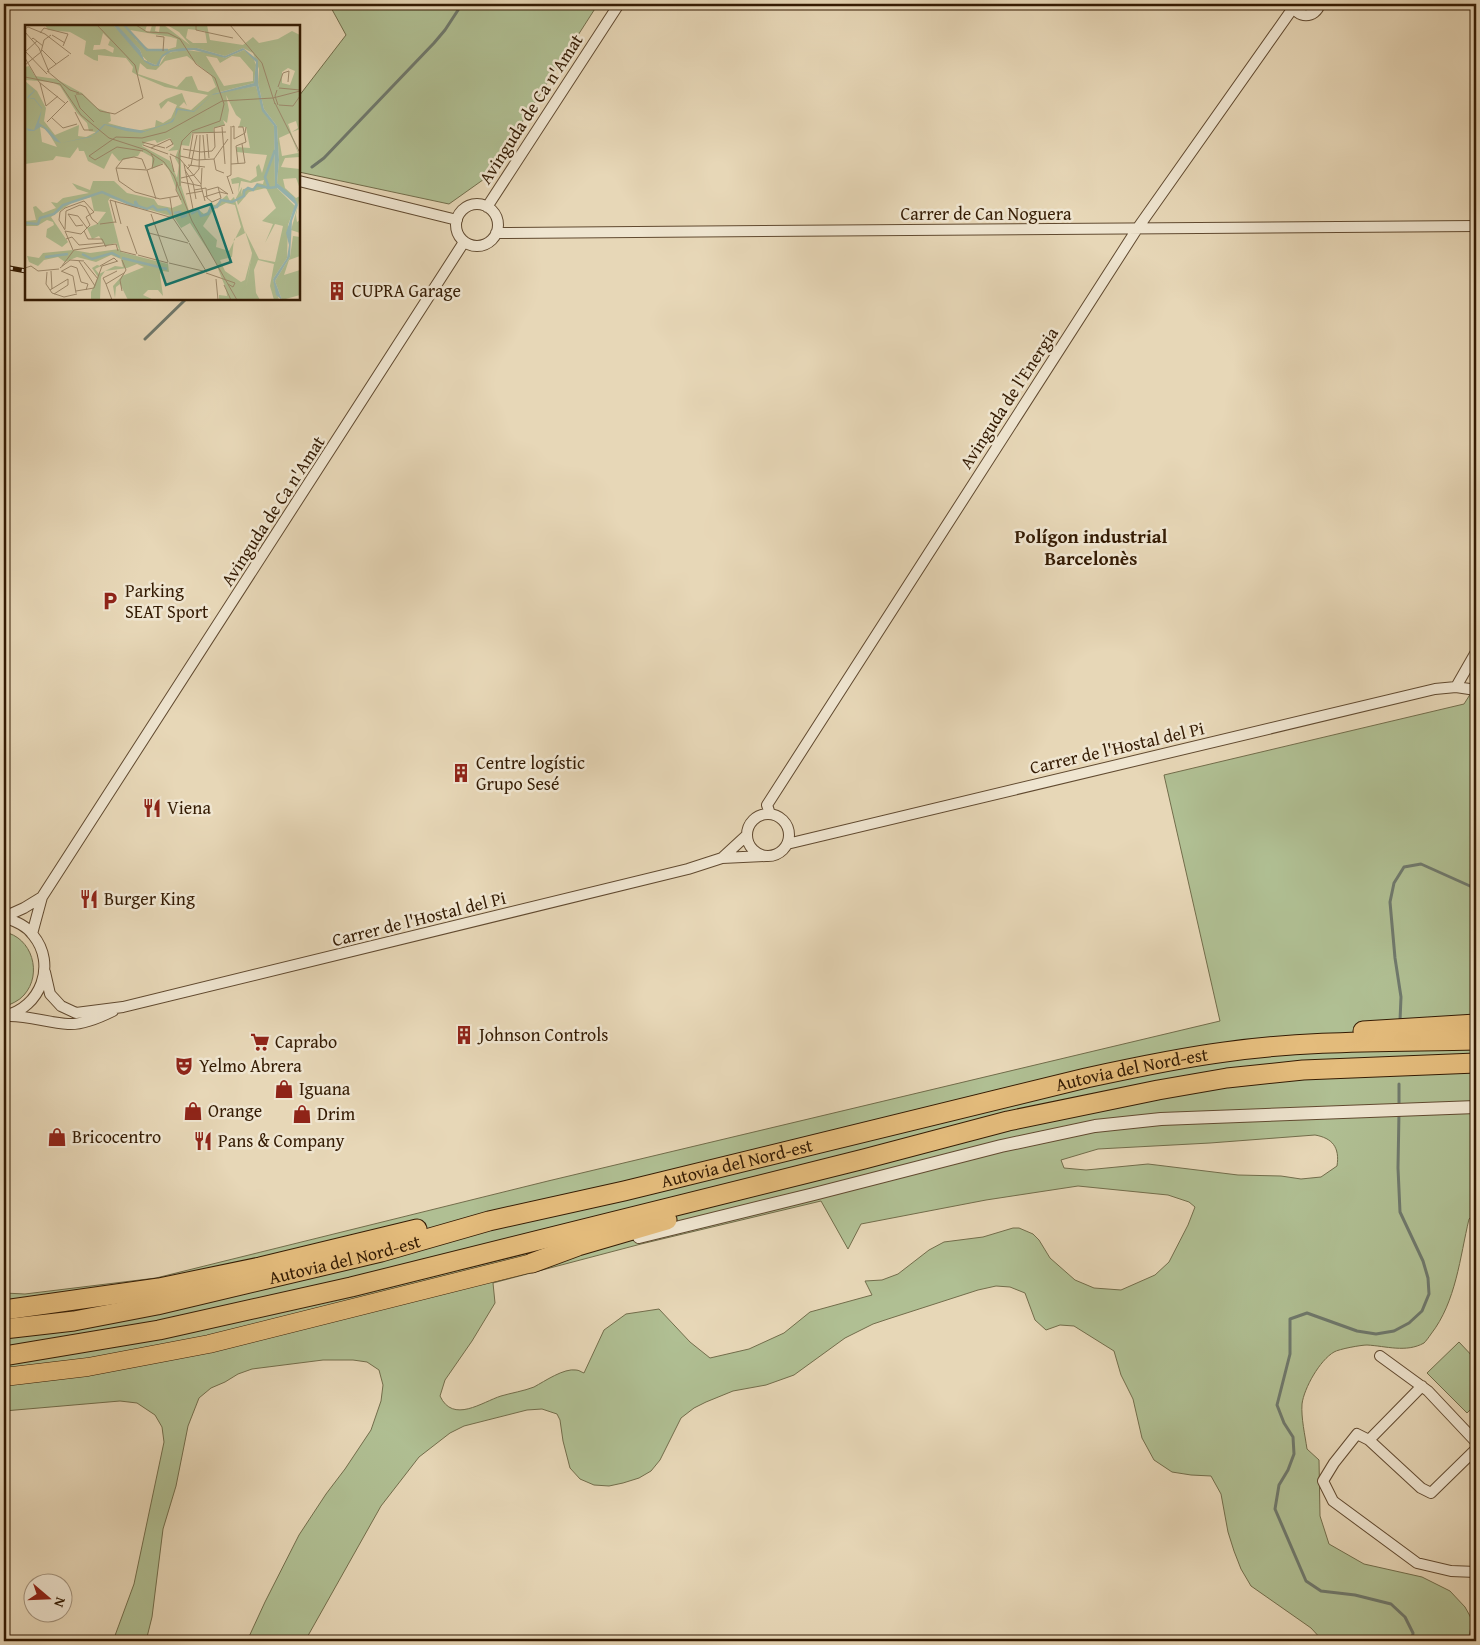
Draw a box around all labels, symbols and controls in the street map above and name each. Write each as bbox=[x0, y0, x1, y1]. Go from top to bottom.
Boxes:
inset map bbox=[25, 25, 300, 300]
street label: Avinguda de Ca n'Amat bbox=[472, 28, 590, 189]
street label: Carrer de Can Noguera bbox=[901, 200, 1072, 227]
place label: CUPRA Garage bbox=[352, 277, 461, 304]
building icon: CUPRA Garage bbox=[326, 280, 348, 302]
street label: Avinguda de l'Energia bbox=[953, 321, 1065, 474]
street label: Avinguda de Ca n'Amat bbox=[214, 430, 332, 591]
district label: Polígon industrial Barcelonès bbox=[1014, 522, 1168, 572]
place label: Parking SEAT Sport bbox=[125, 577, 209, 625]
parking icon: Parking SEAT Sport bbox=[99, 590, 121, 612]
street label: Carrer de l'Hostal del Pi bbox=[1027, 714, 1207, 781]
place label: Centre logístic Grupo Sesé bbox=[476, 749, 585, 797]
building icon: Centre logístic Grupo Sesé bbox=[450, 762, 472, 784]
place label: Viena bbox=[167, 794, 211, 821]
restaurant icon: Viena bbox=[141, 797, 163, 819]
street label: Carrer de l'Hostal del Pi bbox=[329, 884, 509, 953]
place label: Burger King bbox=[104, 885, 195, 912]
restaurant icon: Burger King bbox=[78, 888, 100, 910]
place label: Johnson Controls bbox=[477, 1021, 608, 1048]
building icon: Johnson Controls bbox=[453, 1024, 475, 1046]
place label: Caprabo bbox=[275, 1028, 337, 1055]
supermarket icon: Caprabo bbox=[249, 1031, 271, 1053]
street label: Autovia del Nord-est bbox=[1052, 1040, 1211, 1098]
place label: Yelmo Abrera bbox=[199, 1052, 302, 1079]
theatre icon: Yelmo Abrera bbox=[173, 1055, 195, 1077]
place label: Iguana bbox=[299, 1075, 351, 1102]
shop icon: Iguana bbox=[273, 1078, 295, 1100]
place label: Orange bbox=[208, 1097, 262, 1124]
shop icon: Orange bbox=[182, 1100, 204, 1122]
place label: Drim bbox=[317, 1100, 355, 1127]
shop icon: Drim bbox=[291, 1103, 313, 1125]
place label: Bricocentro bbox=[72, 1123, 161, 1150]
shop icon: Bricocentro bbox=[46, 1126, 68, 1148]
place label: Pans & Company bbox=[218, 1127, 345, 1154]
restaurant icon: Pans & Company bbox=[192, 1130, 214, 1152]
street label: Autovia del Nord-est bbox=[658, 1131, 816, 1194]
street label: Autovia del Nord-est bbox=[266, 1227, 424, 1291]
north arrow bbox=[22, 1572, 72, 1622]
text: N bbox=[49, 1595, 71, 1611]

